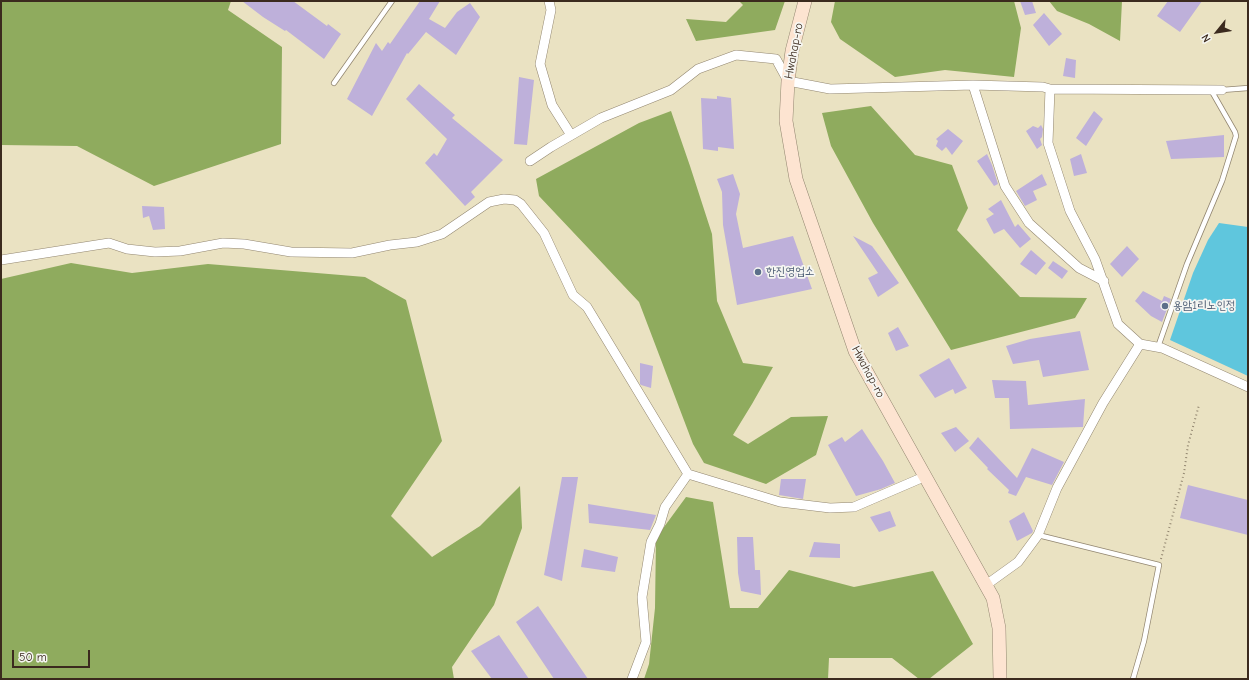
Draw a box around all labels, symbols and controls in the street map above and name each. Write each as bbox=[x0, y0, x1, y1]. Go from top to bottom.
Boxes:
north arrow bbox=[1197, 12, 1237, 52]
street label: Hwahap-ro bbox=[782, 22, 806, 80]
text: N bbox=[1199, 32, 1214, 45]
place label: 한진영업소 bbox=[766, 265, 814, 279]
marker: 한진영업소 bbox=[753, 267, 763, 277]
place label: 용암1리노인정 bbox=[1173, 299, 1236, 313]
marker: 용암1리노인정 bbox=[1160, 301, 1170, 311]
street label: Hwahap-ro bbox=[848, 344, 888, 400]
scale bar bbox=[14, 642, 92, 668]
text: 50 m bbox=[19, 650, 47, 664]

